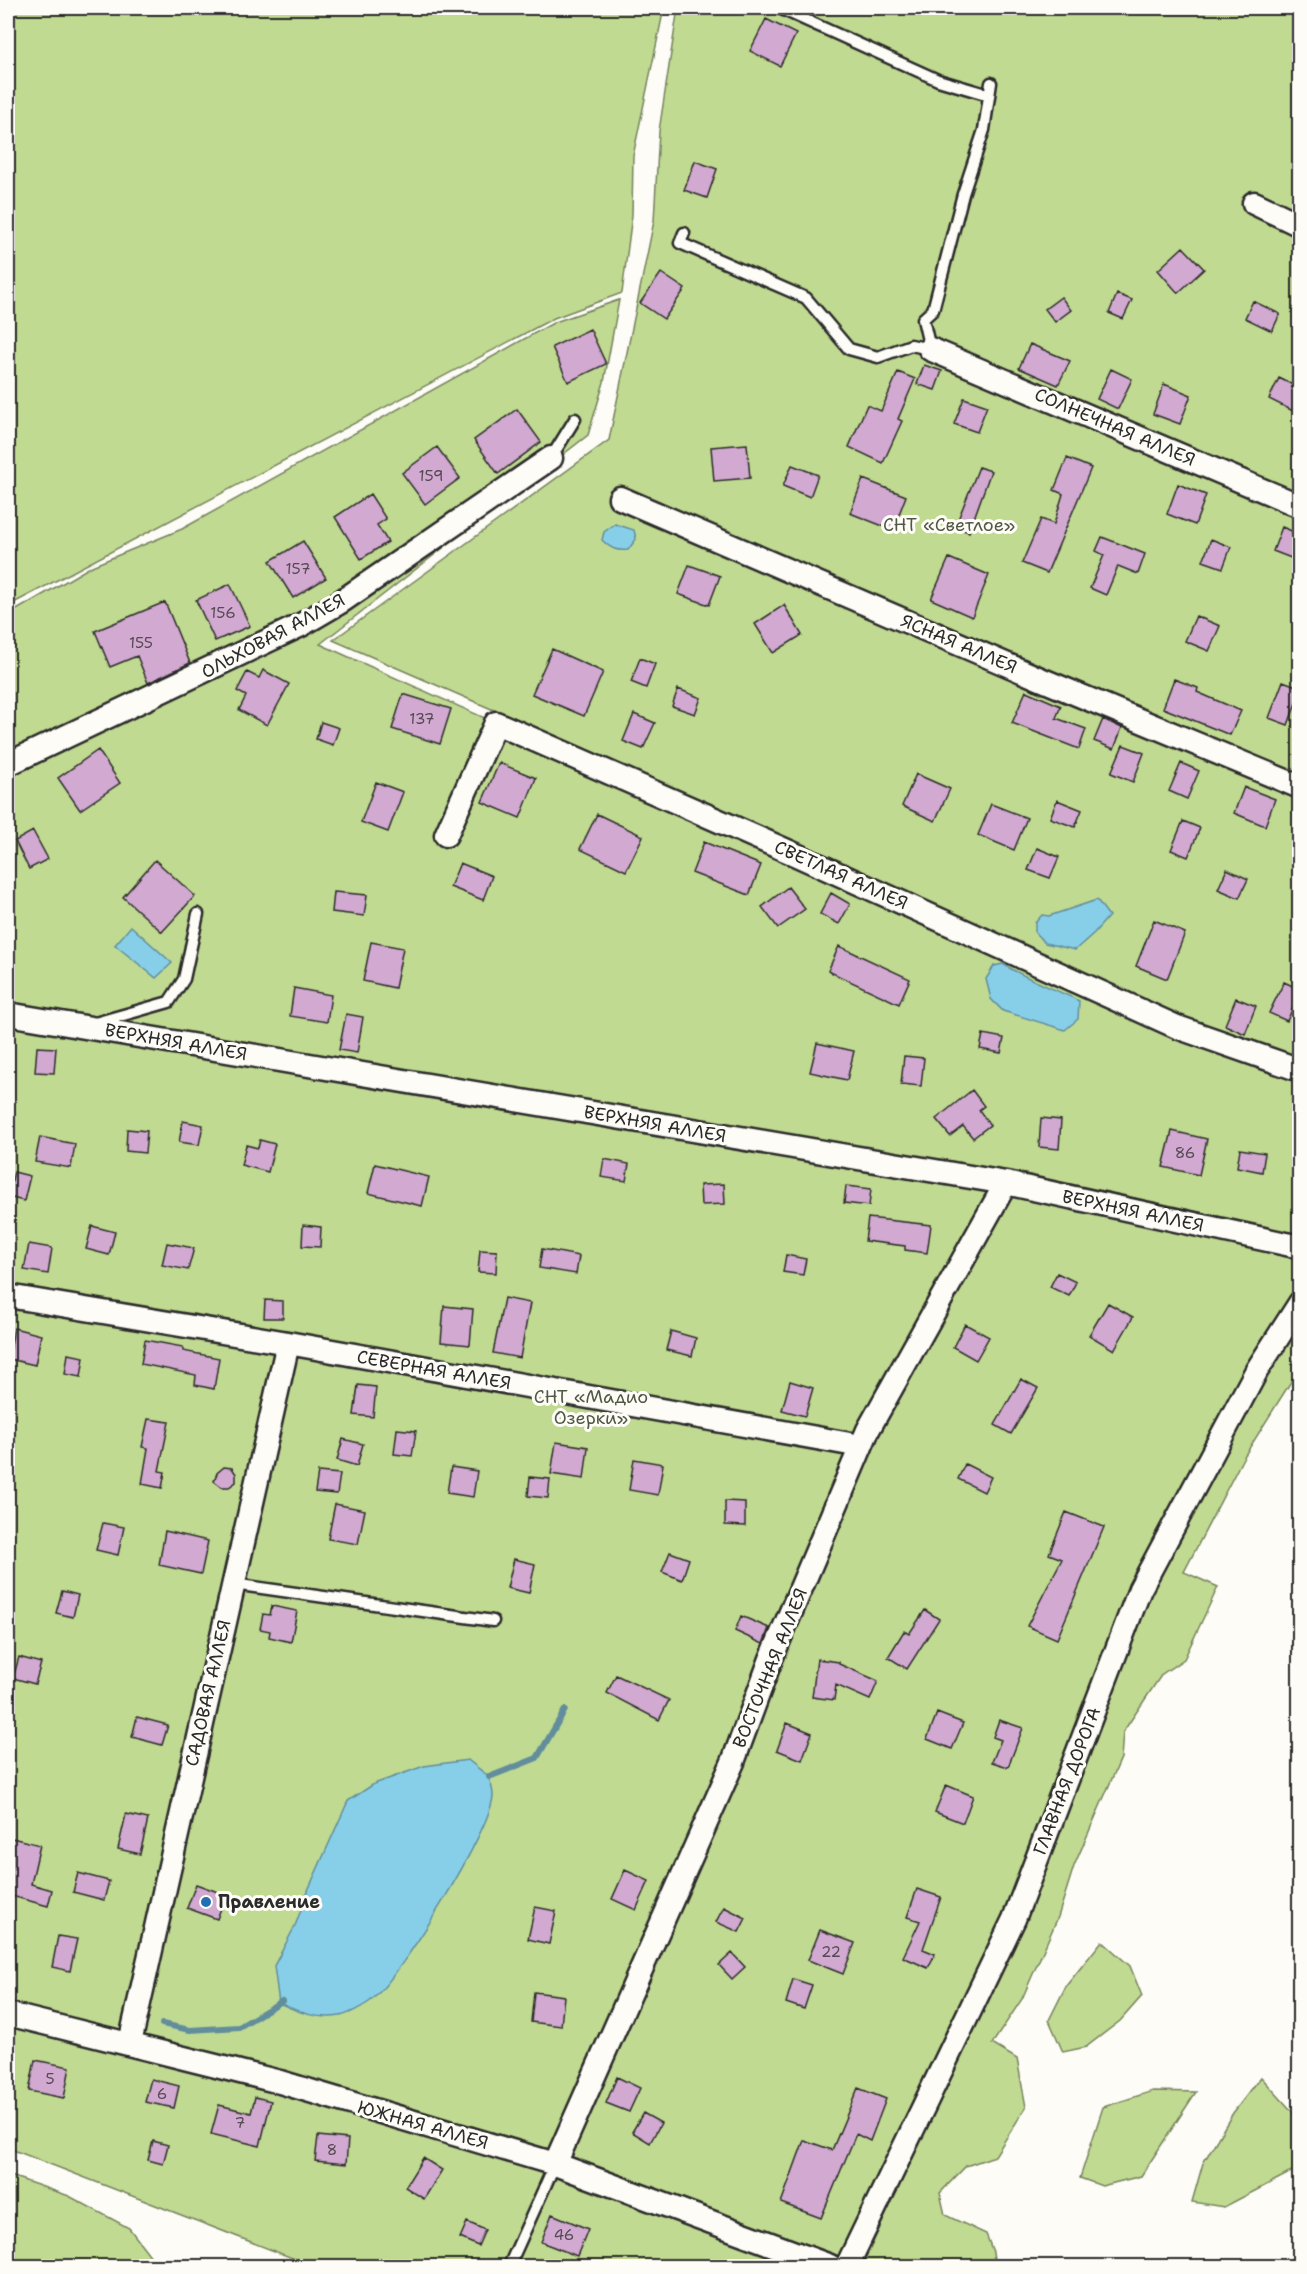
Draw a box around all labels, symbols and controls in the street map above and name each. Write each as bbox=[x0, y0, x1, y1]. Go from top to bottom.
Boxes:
street label: СОЛНЕЧНАЯ АЛЛЕЯ bbox=[1031, 382, 1199, 472]
house number: 159 bbox=[419, 466, 444, 486]
park label: СНТ «Светлое» bbox=[883, 513, 1015, 537]
house number: 157 bbox=[286, 559, 310, 579]
street label: ОЛЬХОВАЯ АЛЛЕЯ bbox=[197, 588, 349, 684]
house number: 156 bbox=[210, 603, 236, 623]
street label: ЯСНАЯ АЛЛЕЯ bbox=[897, 609, 1021, 679]
house number: 155 bbox=[129, 633, 153, 653]
house number: 137 bbox=[409, 709, 435, 729]
street label: СВЕТЛАЯ АЛЛЕЯ bbox=[770, 835, 912, 915]
street label: ВЕРХНЯЯ АЛЛЕЯ bbox=[103, 1018, 249, 1066]
street label: ВЕРХНЯЯ АЛЛЕЯ bbox=[582, 1100, 728, 1148]
house number: 86 bbox=[1175, 1143, 1195, 1163]
street label: ВЕРХНЯЯ АЛЛЕЯ bbox=[1060, 1184, 1206, 1238]
street label: СЕВЕРНАЯ АЛЛЕЯ bbox=[355, 1345, 513, 1395]
park label: СНТ «Мадио Озерки» bbox=[534, 1385, 648, 1430]
street label: ВОСТОЧНАЯ АЛЛЕЯ bbox=[727, 1585, 813, 1751]
street label: САДОВАЯ АЛЛЕЯ bbox=[179, 1617, 237, 1769]
street label: ГЛАВНАЯ ДОРОГА bbox=[1028, 1704, 1106, 1858]
place label: Правление bbox=[218, 1890, 320, 1914]
marker: Правление bbox=[199, 1895, 213, 1909]
house number: 22 bbox=[821, 1942, 841, 1962]
house number: 5 bbox=[45, 2069, 55, 2089]
house number: 6 bbox=[157, 2084, 167, 2104]
street label: ЮЖНАЯ АЛЛЕЯ bbox=[355, 2095, 491, 2155]
house number: 7 bbox=[235, 2113, 245, 2133]
house number: 8 bbox=[327, 2140, 337, 2160]
house number: 46 bbox=[554, 2225, 574, 2245]

